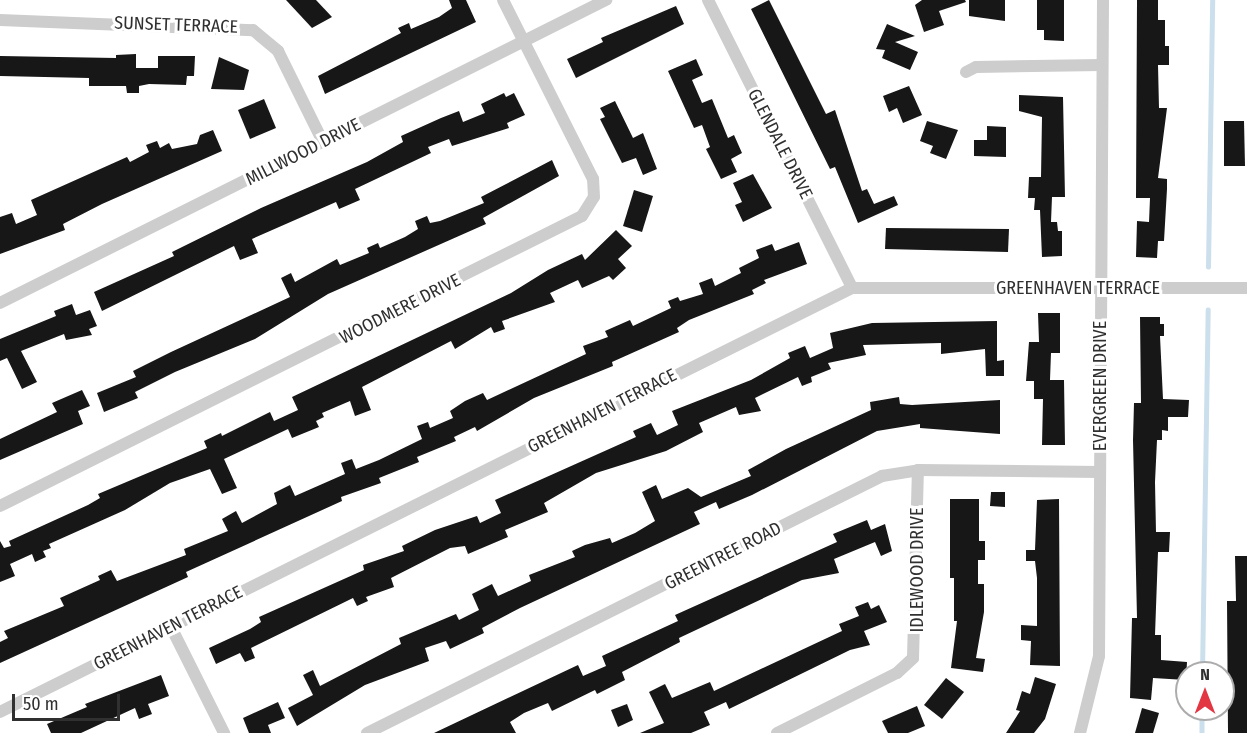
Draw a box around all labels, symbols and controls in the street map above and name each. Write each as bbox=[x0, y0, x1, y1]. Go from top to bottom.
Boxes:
street label: SUNSET TERRACE bbox=[114, 12, 238, 38]
street label: GLENDALE DRIVE bbox=[743, 85, 817, 203]
street label: MILLWOOD DRIVE bbox=[242, 114, 364, 190]
street label: WOODMERE DRIVE bbox=[336, 269, 464, 349]
street label: GREENHAVEN TERRACE bbox=[996, 277, 1160, 299]
street label: EVERGREEN DRIVE bbox=[1089, 321, 1111, 451]
street label: GREENHAVEN TERRACE bbox=[524, 364, 680, 458]
street label: IDLEWOOD DRIVE bbox=[906, 508, 928, 632]
street label: GREENTREE ROAD bbox=[661, 517, 785, 595]
street label: GREENHAVEN TERRACE bbox=[90, 581, 246, 675]
north arrow bbox=[1175, 661, 1235, 721]
text: N bbox=[1200, 665, 1210, 684]
scale bar bbox=[15, 682, 123, 720]
text: 50 m bbox=[23, 693, 59, 715]

